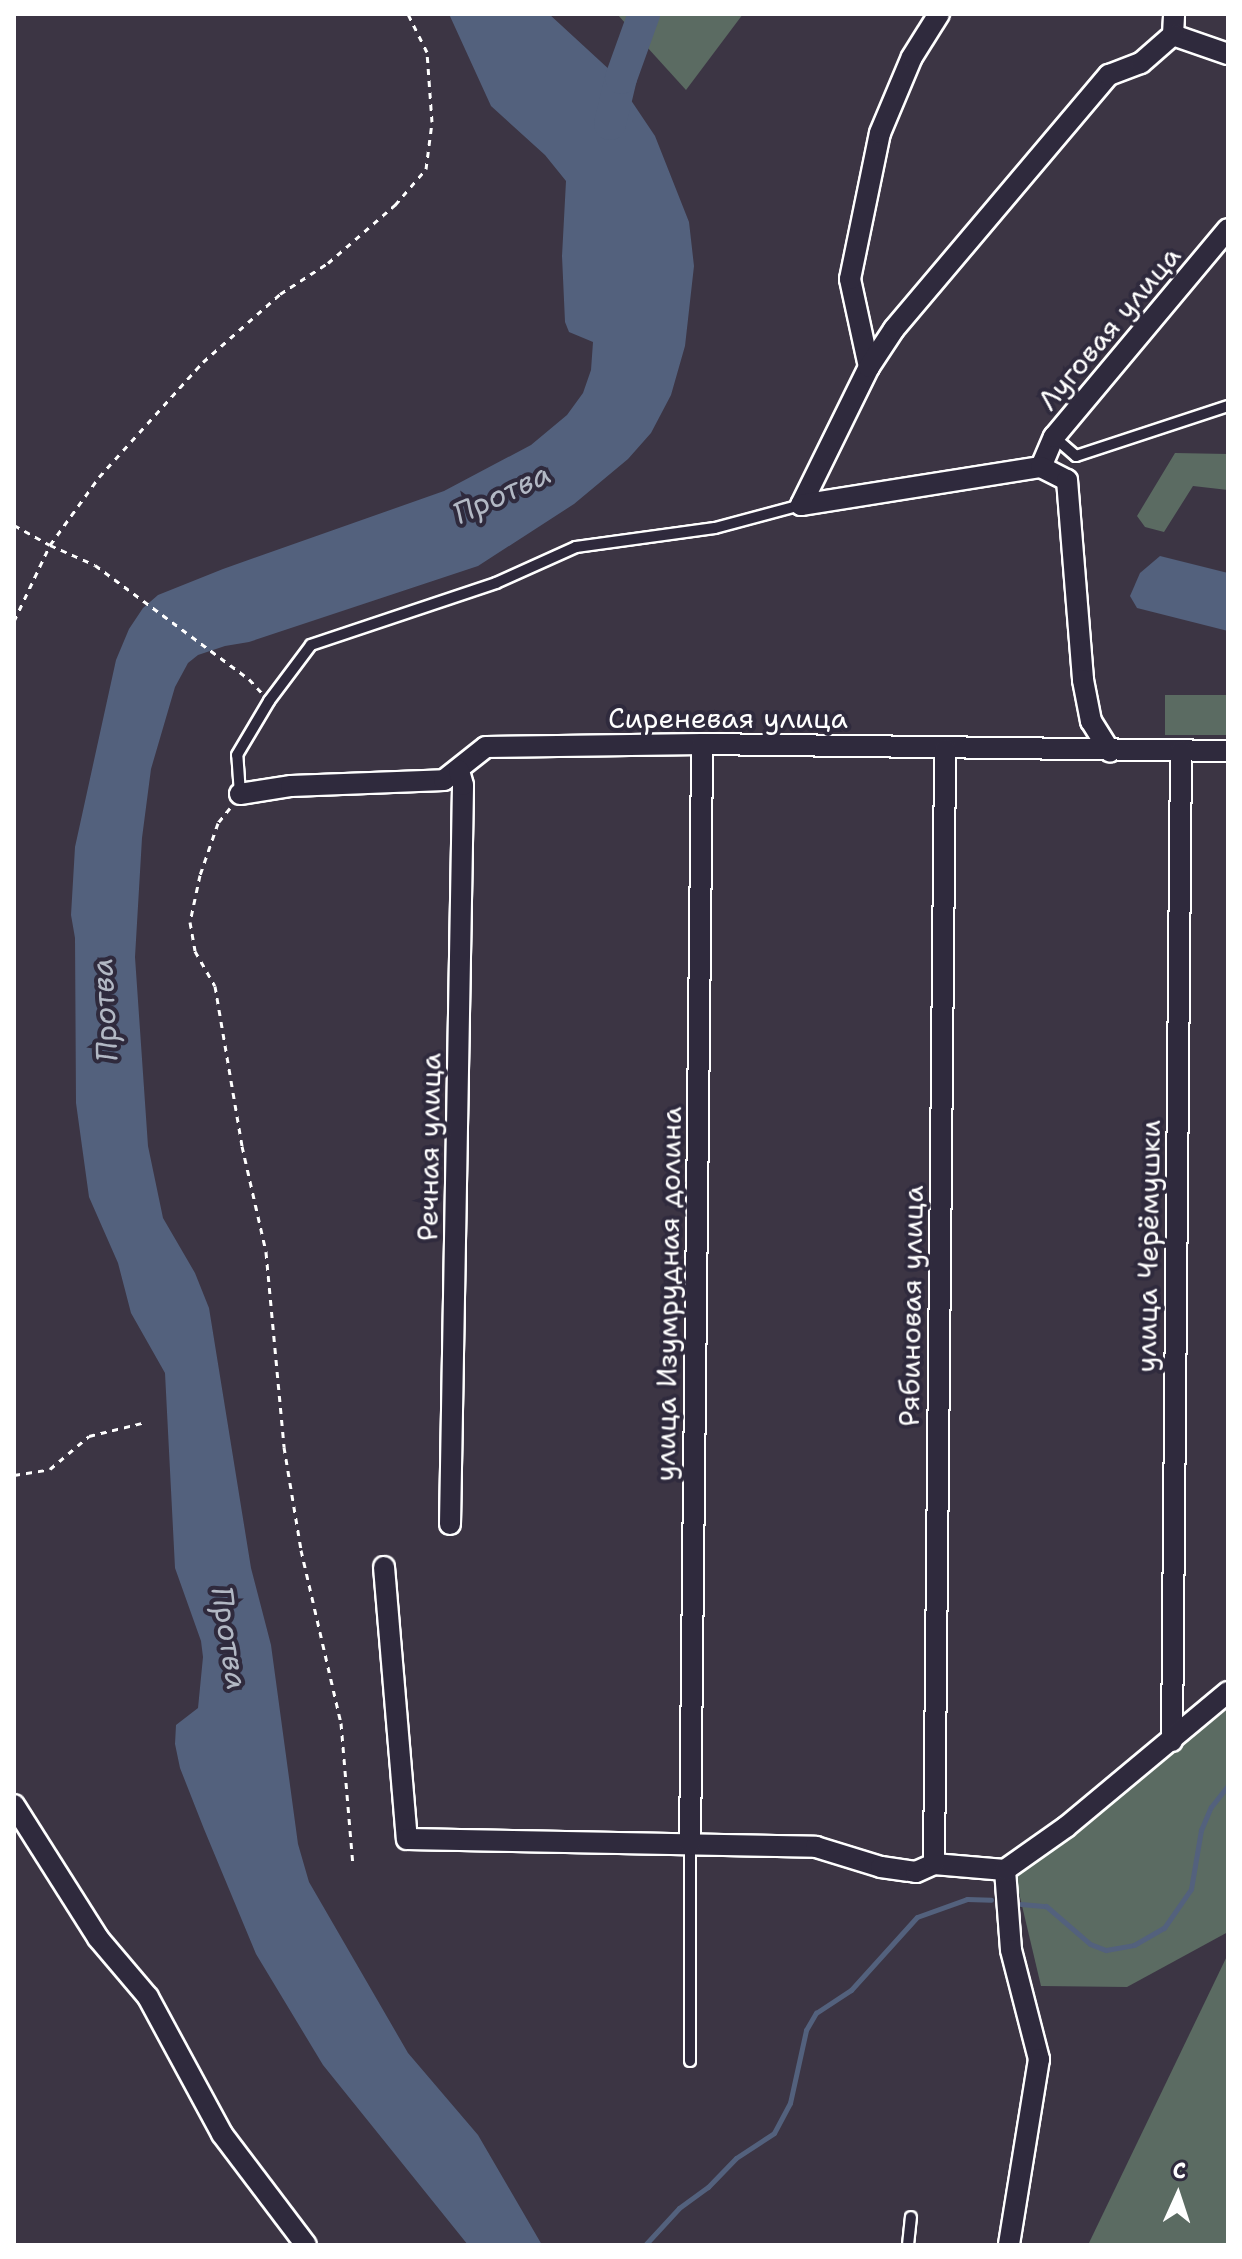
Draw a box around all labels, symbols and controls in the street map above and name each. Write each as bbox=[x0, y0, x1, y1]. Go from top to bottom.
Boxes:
street label: Луговая улица bbox=[1031, 239, 1187, 417]
water label: Протва bbox=[447, 456, 557, 532]
street label: Сиреневая улица bbox=[608, 701, 848, 735]
water label: Протва bbox=[84, 957, 126, 1063]
street label: Речная улица bbox=[411, 1052, 447, 1242]
street label: улица Изумрудная долина bbox=[648, 1106, 688, 1482]
street label: улица Черёмушки bbox=[1129, 1119, 1167, 1373]
street label: Рябиновая улица bbox=[892, 1185, 930, 1427]
water label: Протва bbox=[203, 1584, 255, 1692]
north arrow bbox=[1138, 2155, 1218, 2235]
text: С bbox=[1172, 2156, 1187, 2185]

